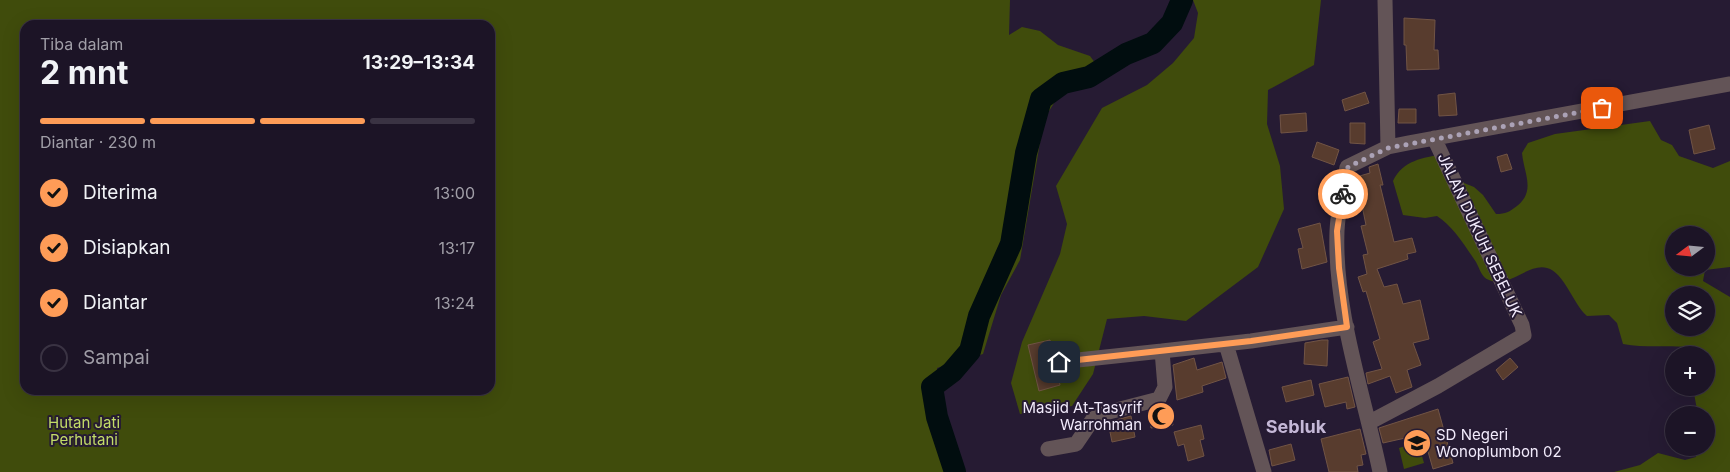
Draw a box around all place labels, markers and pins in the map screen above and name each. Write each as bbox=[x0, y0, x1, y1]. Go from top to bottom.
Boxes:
pin bbox=[1581, 87, 1623, 129]
pin bbox=[1038, 341, 1080, 383]
place label: Masjid At-Tasyrif Warrohman bbox=[1023, 398, 1142, 434]
mosque icon: Masjid At-Tasyrif Warrohman bbox=[1146, 401, 1176, 431]
place label: SD Negeri Wonoplumbon 02 bbox=[1436, 425, 1562, 461]
school or university icon: SD Negeri Wonoplumbon 02 bbox=[1402, 428, 1432, 458]

